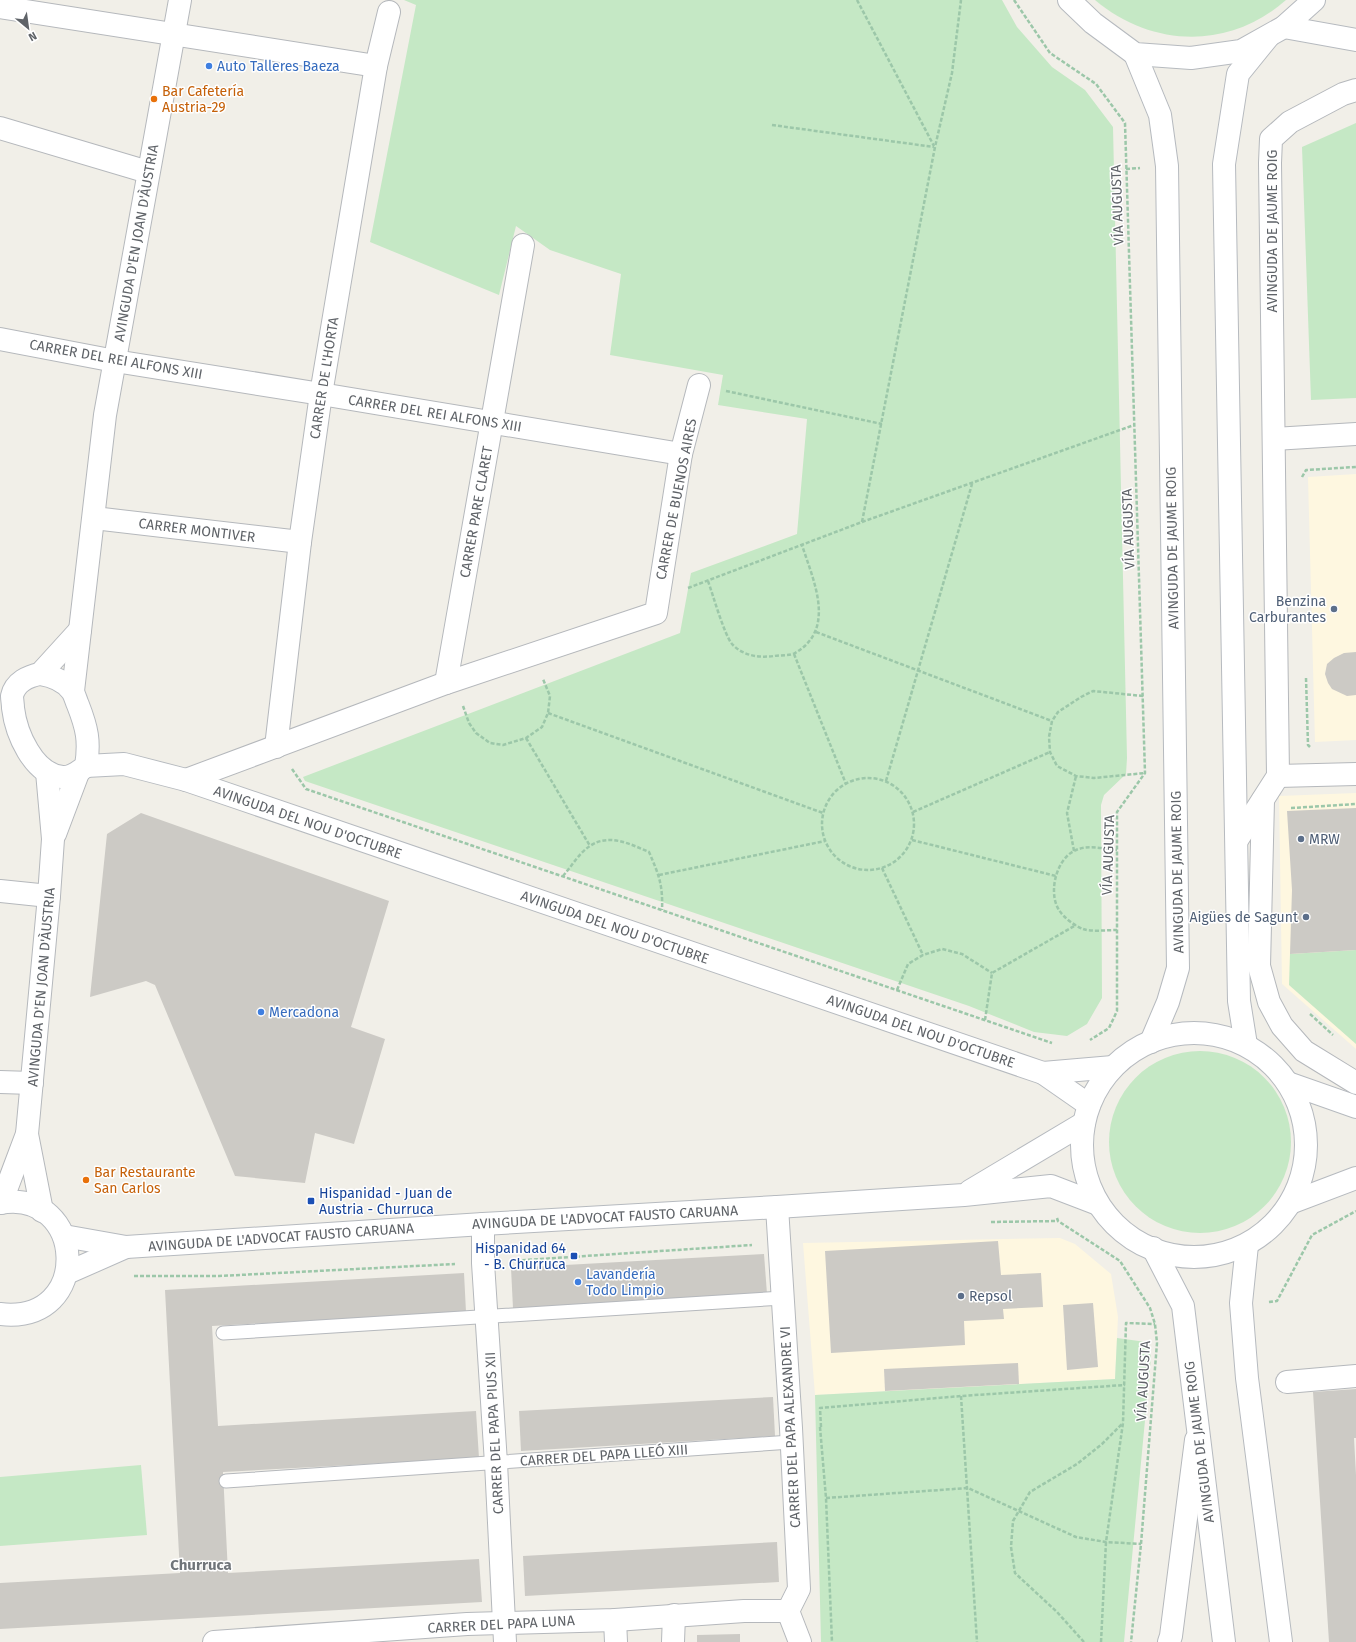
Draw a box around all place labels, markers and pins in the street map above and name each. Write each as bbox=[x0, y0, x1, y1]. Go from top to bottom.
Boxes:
place label: Auto Talleres Baeza bbox=[217, 58, 340, 75]
marker: Auto Talleres Baeza bbox=[204, 61, 214, 71]
place label: Bar Cafetería Austria-29 bbox=[162, 83, 244, 116]
marker: Bar Cafetería Austria-29 bbox=[149, 94, 159, 104]
place label: Benzina Carburantes bbox=[1249, 593, 1326, 626]
marker: Benzina Carburantes bbox=[1329, 604, 1339, 614]
place label: MRW bbox=[1309, 831, 1340, 848]
marker: MRW bbox=[1296, 834, 1306, 844]
place label: Aigües de Sagunt bbox=[1190, 909, 1299, 926]
marker: Aigües de Sagunt bbox=[1301, 912, 1311, 922]
place label: Mercadona bbox=[269, 1004, 339, 1021]
marker: Mercadona bbox=[256, 1007, 266, 1017]
place label: Bar Restaurante San Carlos bbox=[94, 1164, 196, 1197]
marker: Bar Restaurante San Carlos bbox=[81, 1175, 91, 1185]
place label: Hispanidad - Juan de Austria - Churruca bbox=[319, 1185, 452, 1218]
marker: Hispanidad - Juan de Austria - Churruca bbox=[306, 1196, 316, 1206]
place label: Hispanidad 64 - B. Churruca bbox=[475, 1240, 567, 1273]
marker: Hispanidad 64 - B. Churruca bbox=[569, 1251, 579, 1261]
place label: Lavandería Todo Limpio bbox=[586, 1266, 664, 1299]
marker: Lavandería Todo Limpio bbox=[573, 1277, 583, 1287]
place label: Repsol bbox=[969, 1288, 1012, 1305]
marker: Repsol bbox=[956, 1291, 966, 1301]

